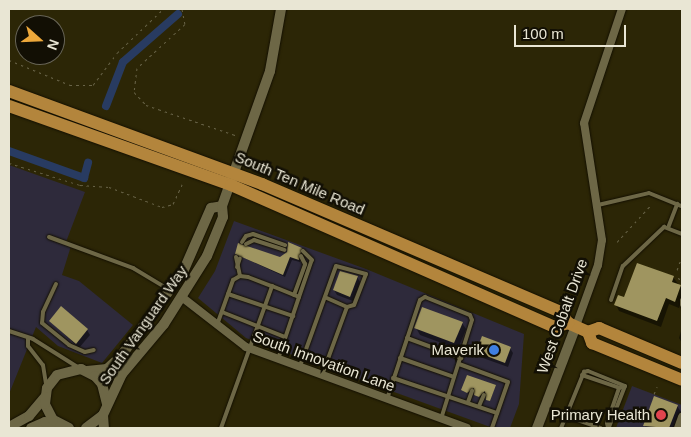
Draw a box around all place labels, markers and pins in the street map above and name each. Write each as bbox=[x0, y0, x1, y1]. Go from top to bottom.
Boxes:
place label: Maverik bbox=[431, 341, 484, 359]
marker: Maverik bbox=[488, 344, 500, 356]
place label: Primary Health bbox=[551, 406, 650, 424]
marker: Primary Health bbox=[654, 408, 668, 422]

